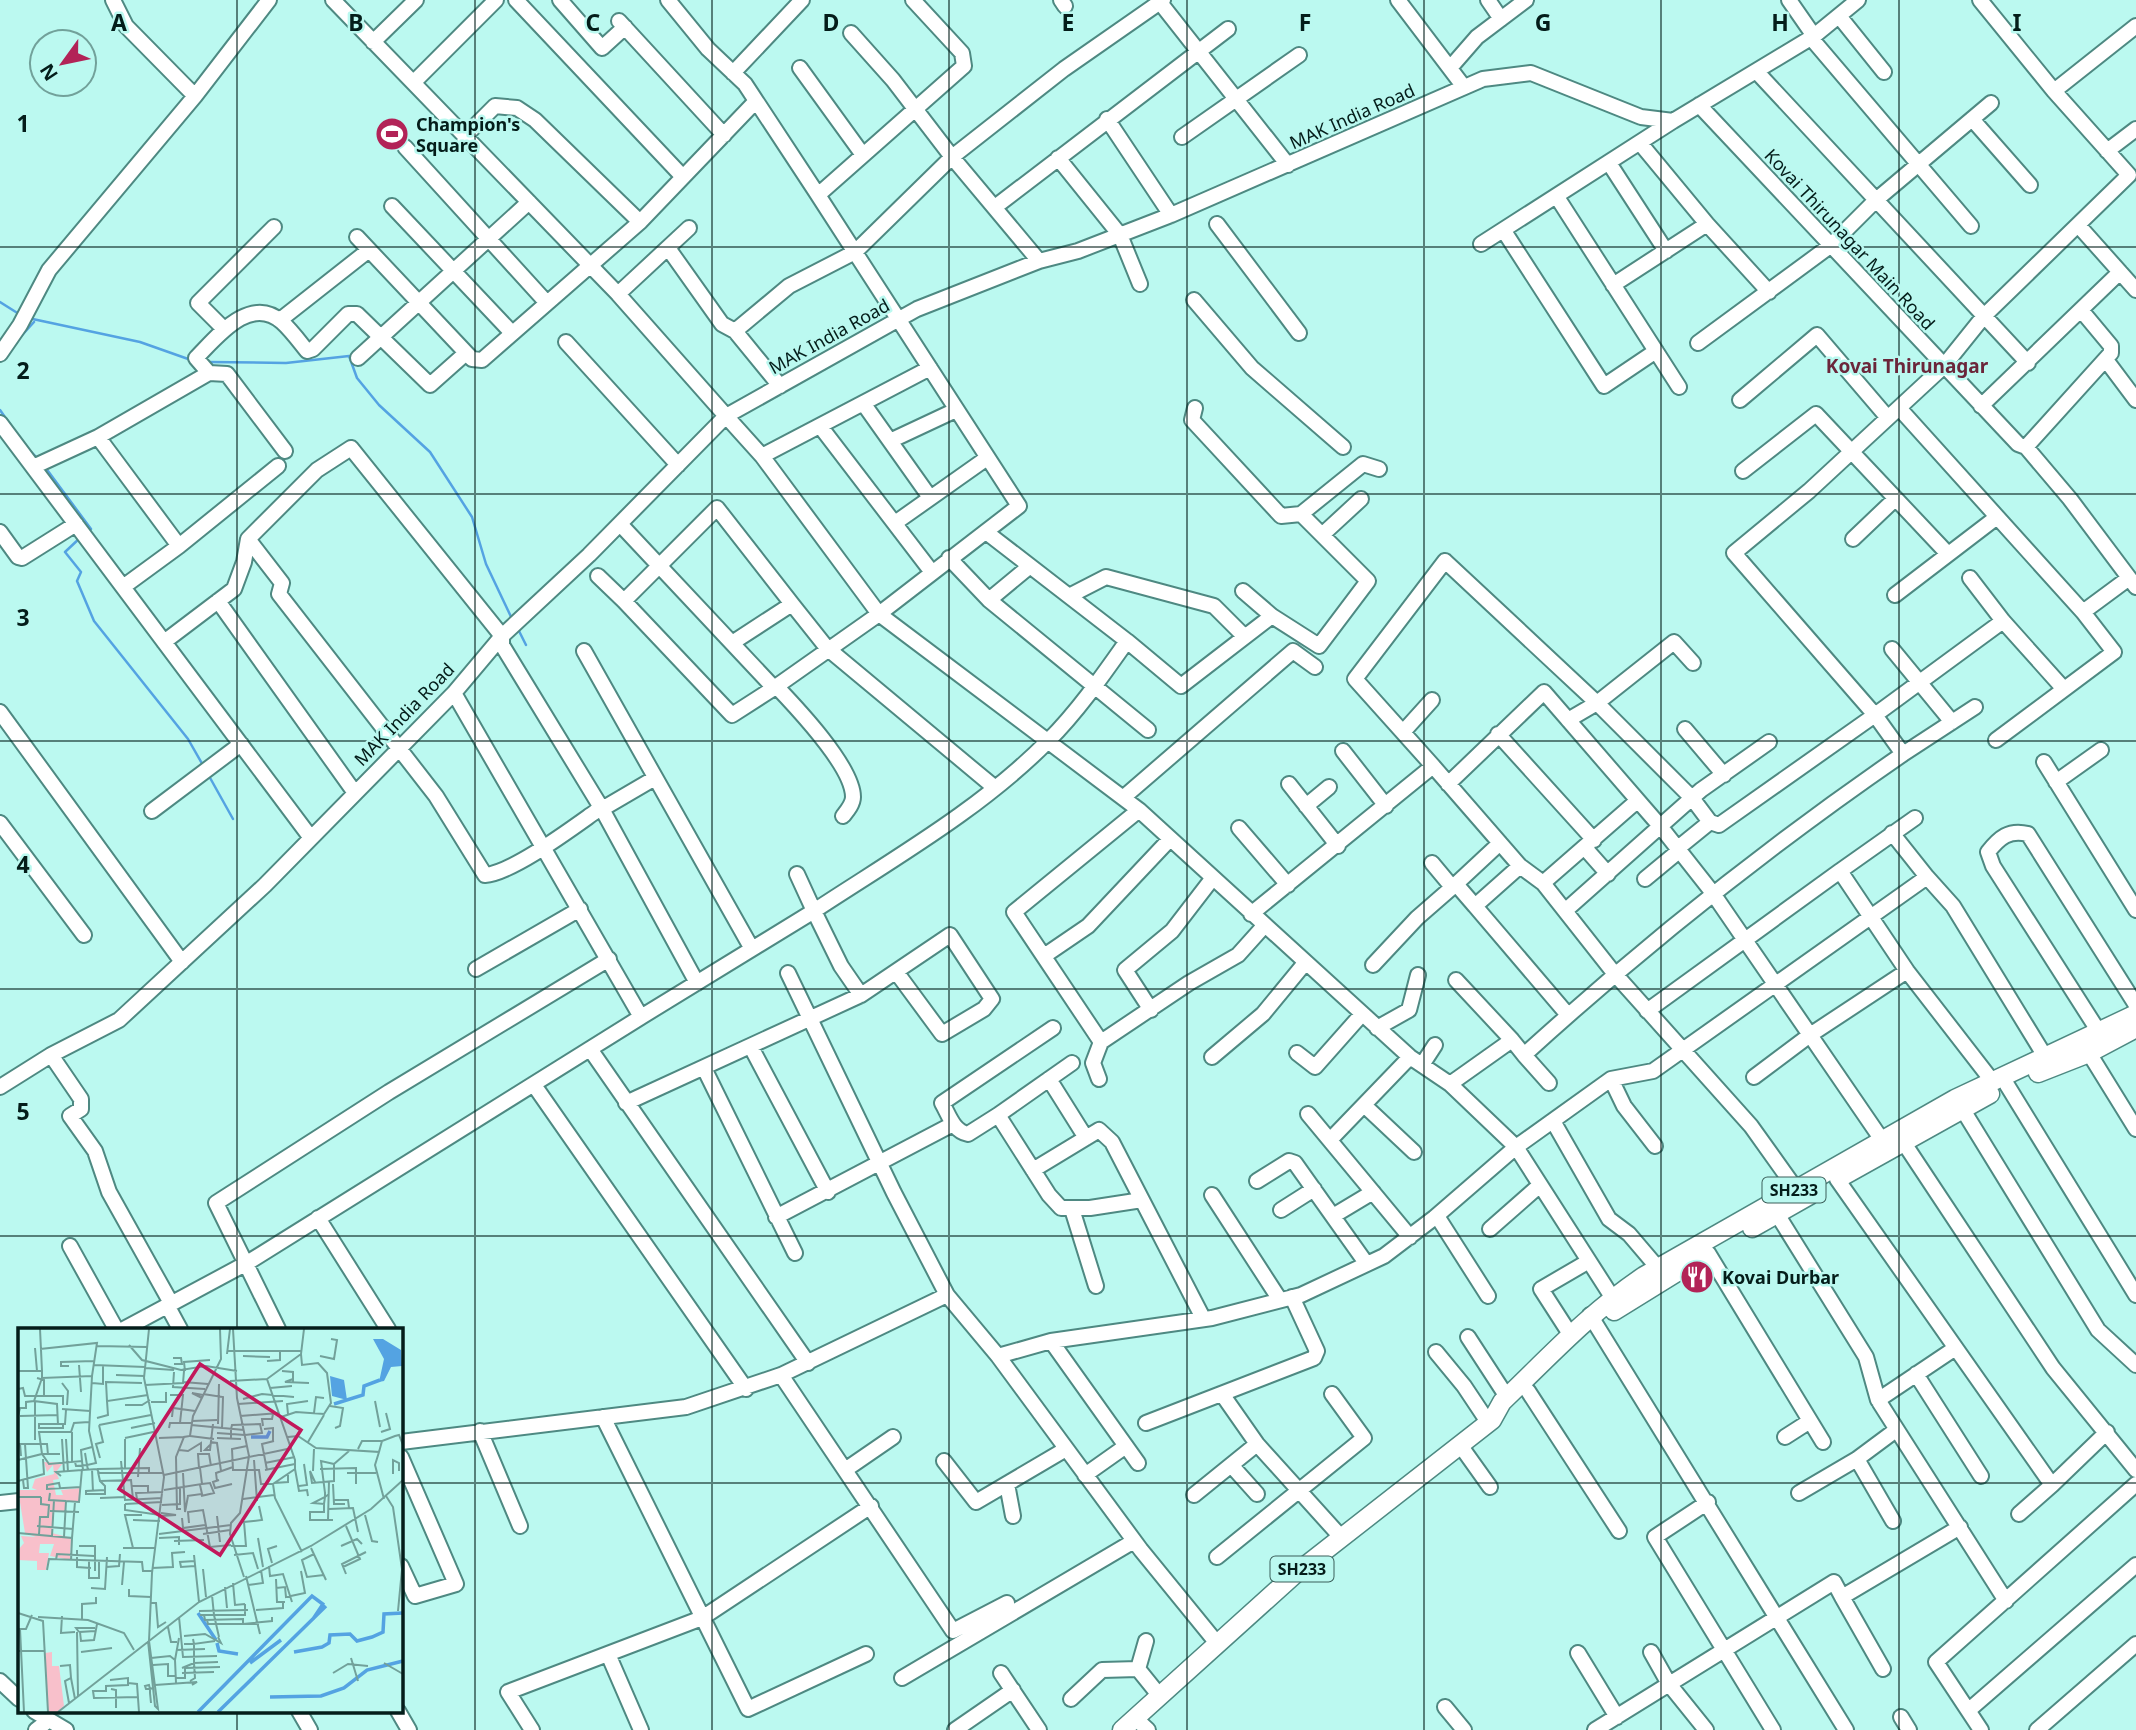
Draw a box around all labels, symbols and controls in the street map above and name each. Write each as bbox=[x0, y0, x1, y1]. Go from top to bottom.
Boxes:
text: A bbox=[111, 6, 127, 38]
text: B bbox=[348, 6, 364, 38]
text: C bbox=[586, 6, 601, 38]
text: D bbox=[823, 6, 839, 38]
text: E bbox=[1062, 6, 1074, 38]
text: F bbox=[1299, 6, 1311, 38]
text: G bbox=[1535, 6, 1551, 38]
text: H bbox=[1771, 6, 1789, 38]
text: I bbox=[2013, 6, 2022, 38]
north arrow bbox=[28, 28, 98, 98]
text: N bbox=[34, 59, 64, 86]
street label: MAK India Road bbox=[1286, 78, 1418, 154]
text: 1 bbox=[16, 107, 30, 139]
place label: Champion's Square bbox=[416, 112, 520, 157]
sports icon: Champion's Square bbox=[373, 115, 411, 153]
street label: Kovai Thirunagar Main Road bbox=[1760, 143, 1940, 335]
street label: MAK India Road bbox=[764, 293, 894, 379]
district label: Kovai Thirunagar bbox=[1826, 353, 1989, 379]
text: 2 bbox=[16, 354, 30, 386]
text: 3 bbox=[16, 601, 30, 633]
street label: MAK India Road bbox=[349, 657, 459, 771]
text: 4 bbox=[16, 848, 30, 880]
text: 5 bbox=[16, 1095, 30, 1127]
road number: SH233 bbox=[1762, 1178, 1826, 1202]
restaurant icon: Kovai Durbar bbox=[1678, 1258, 1716, 1296]
place label: Kovai Durbar bbox=[1722, 1265, 1839, 1289]
inset map bbox=[18, 1328, 402, 1712]
road number: SH233 bbox=[1270, 1556, 1334, 1582]

